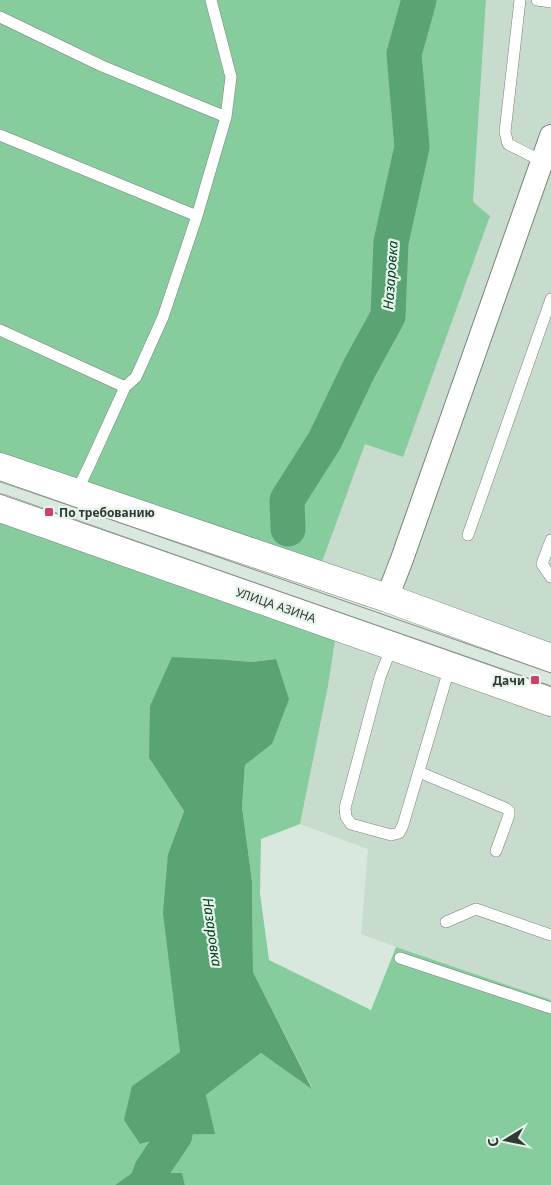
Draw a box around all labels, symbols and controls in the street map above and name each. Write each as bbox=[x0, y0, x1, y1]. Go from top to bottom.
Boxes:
water label: Назаровка bbox=[378, 240, 402, 310]
place label: По требованию bbox=[59, 504, 155, 521]
marker: По требованию bbox=[43, 506, 55, 518]
street label: УЛИЦА АЗИНА bbox=[234, 583, 319, 627]
place label: Дачи bbox=[493, 672, 525, 689]
marker: Дачи bbox=[529, 674, 541, 686]
water label: Назаровка bbox=[199, 896, 227, 968]
north arrow bbox=[481, 1115, 531, 1165]
text: С bbox=[483, 1136, 503, 1148]

